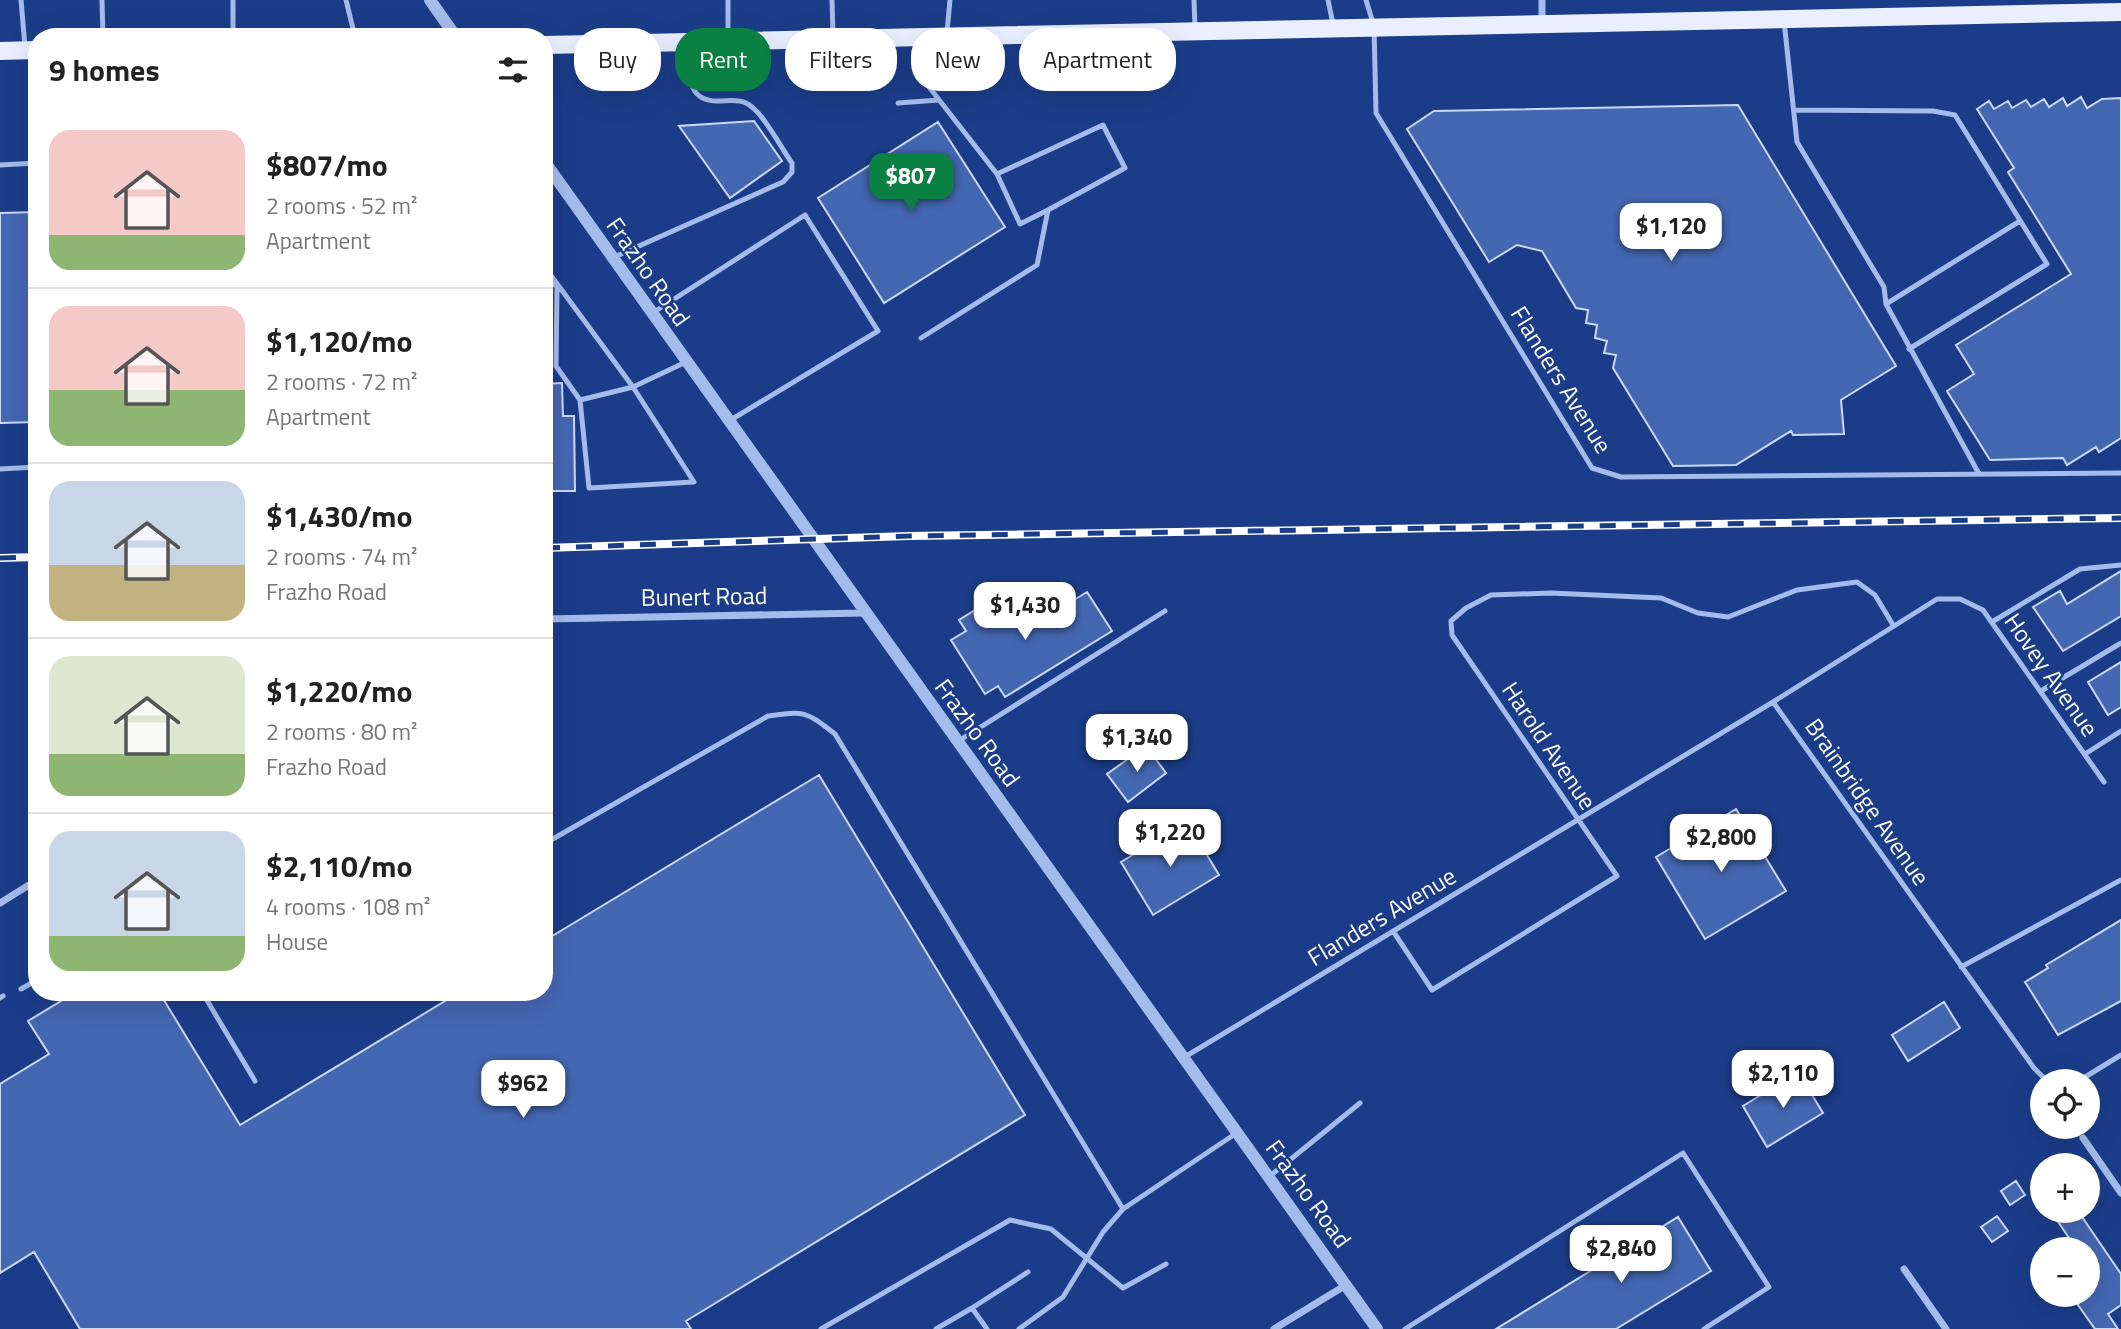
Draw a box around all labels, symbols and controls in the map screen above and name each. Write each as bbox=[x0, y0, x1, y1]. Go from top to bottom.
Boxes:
chip: Buy bbox=[574, 28, 661, 91]
chip: Rent bbox=[675, 28, 771, 91]
chip: Filters bbox=[785, 28, 897, 91]
chip: New bbox=[911, 28, 1005, 91]
chip: Apartment bbox=[1019, 28, 1176, 91]
text: 9 homes bbox=[49, 47, 160, 93]
icon: filters bbox=[494, 51, 532, 89]
text: $807/mo bbox=[266, 142, 388, 188]
pin: $807 bbox=[870, 154, 952, 213]
icon: home bbox=[105, 158, 189, 242]
text: $807 bbox=[885, 158, 937, 193]
text: 2 rooms · 52 m² bbox=[266, 188, 417, 223]
pin: $1,120 bbox=[1614, 204, 1728, 263]
text: $1,120 bbox=[1636, 208, 1706, 243]
street label: Frazho Road bbox=[598, 209, 700, 333]
text: Apartment bbox=[266, 223, 371, 258]
street label: Flanders Avenue bbox=[1502, 299, 1622, 460]
text: $1,120/mo bbox=[266, 318, 412, 364]
icon: home bbox=[105, 334, 189, 418]
text: 2 rooms · 72 m² bbox=[266, 364, 417, 399]
text: Apartment bbox=[266, 399, 371, 434]
text: $1,430/mo bbox=[266, 493, 412, 539]
icon: home bbox=[105, 509, 189, 593]
text: 2 rooms · 74 m² bbox=[266, 539, 417, 574]
text: Frazho Road bbox=[266, 574, 387, 609]
street label: Bunert Road bbox=[640, 577, 768, 615]
pin: $1,430 bbox=[968, 582, 1082, 642]
text: $1,430 bbox=[990, 587, 1060, 622]
street label: Hovey Avenue bbox=[1996, 605, 2108, 744]
text: $1,220/mo bbox=[266, 668, 412, 714]
street label: Frazho Road bbox=[926, 671, 1029, 794]
street label: Harold Avenue bbox=[1494, 674, 1606, 817]
icon: home bbox=[105, 684, 189, 768]
street label: Brainbridge Avenue bbox=[1797, 710, 1939, 892]
text: 2 rooms · 80 m² bbox=[266, 714, 417, 749]
pin: $1,340 bbox=[1080, 714, 1194, 774]
text: $1,340 bbox=[1102, 719, 1172, 754]
text: Frazho Road bbox=[266, 749, 387, 784]
pin: $1,220 bbox=[1113, 810, 1227, 869]
text: $1,220 bbox=[1135, 814, 1205, 849]
pin: $2,800 bbox=[1664, 814, 1778, 874]
text: $2,800 bbox=[1686, 819, 1756, 854]
text: $2,110/mo bbox=[266, 843, 412, 889]
street label: Flanders Avenue bbox=[1300, 858, 1463, 975]
icon: home bbox=[105, 859, 189, 943]
text: 4 rooms · 108 m² bbox=[266, 889, 430, 924]
text: House bbox=[266, 924, 328, 959]
pin: $2,110 bbox=[1726, 1050, 1840, 1110]
text: $2,110 bbox=[1748, 1055, 1818, 1090]
pin: $962 bbox=[482, 1060, 564, 1120]
text: $962 bbox=[497, 1065, 549, 1100]
map controls bbox=[2030, 1069, 2100, 1307]
button: locate bbox=[2030, 1069, 2100, 1139]
street label: Frazho Road bbox=[1257, 1132, 1360, 1255]
button: + bbox=[2030, 1153, 2100, 1223]
pin: $2,840 bbox=[1564, 1226, 1678, 1285]
text: $2,840 bbox=[1586, 1230, 1656, 1265]
button: − bbox=[2030, 1237, 2100, 1307]

